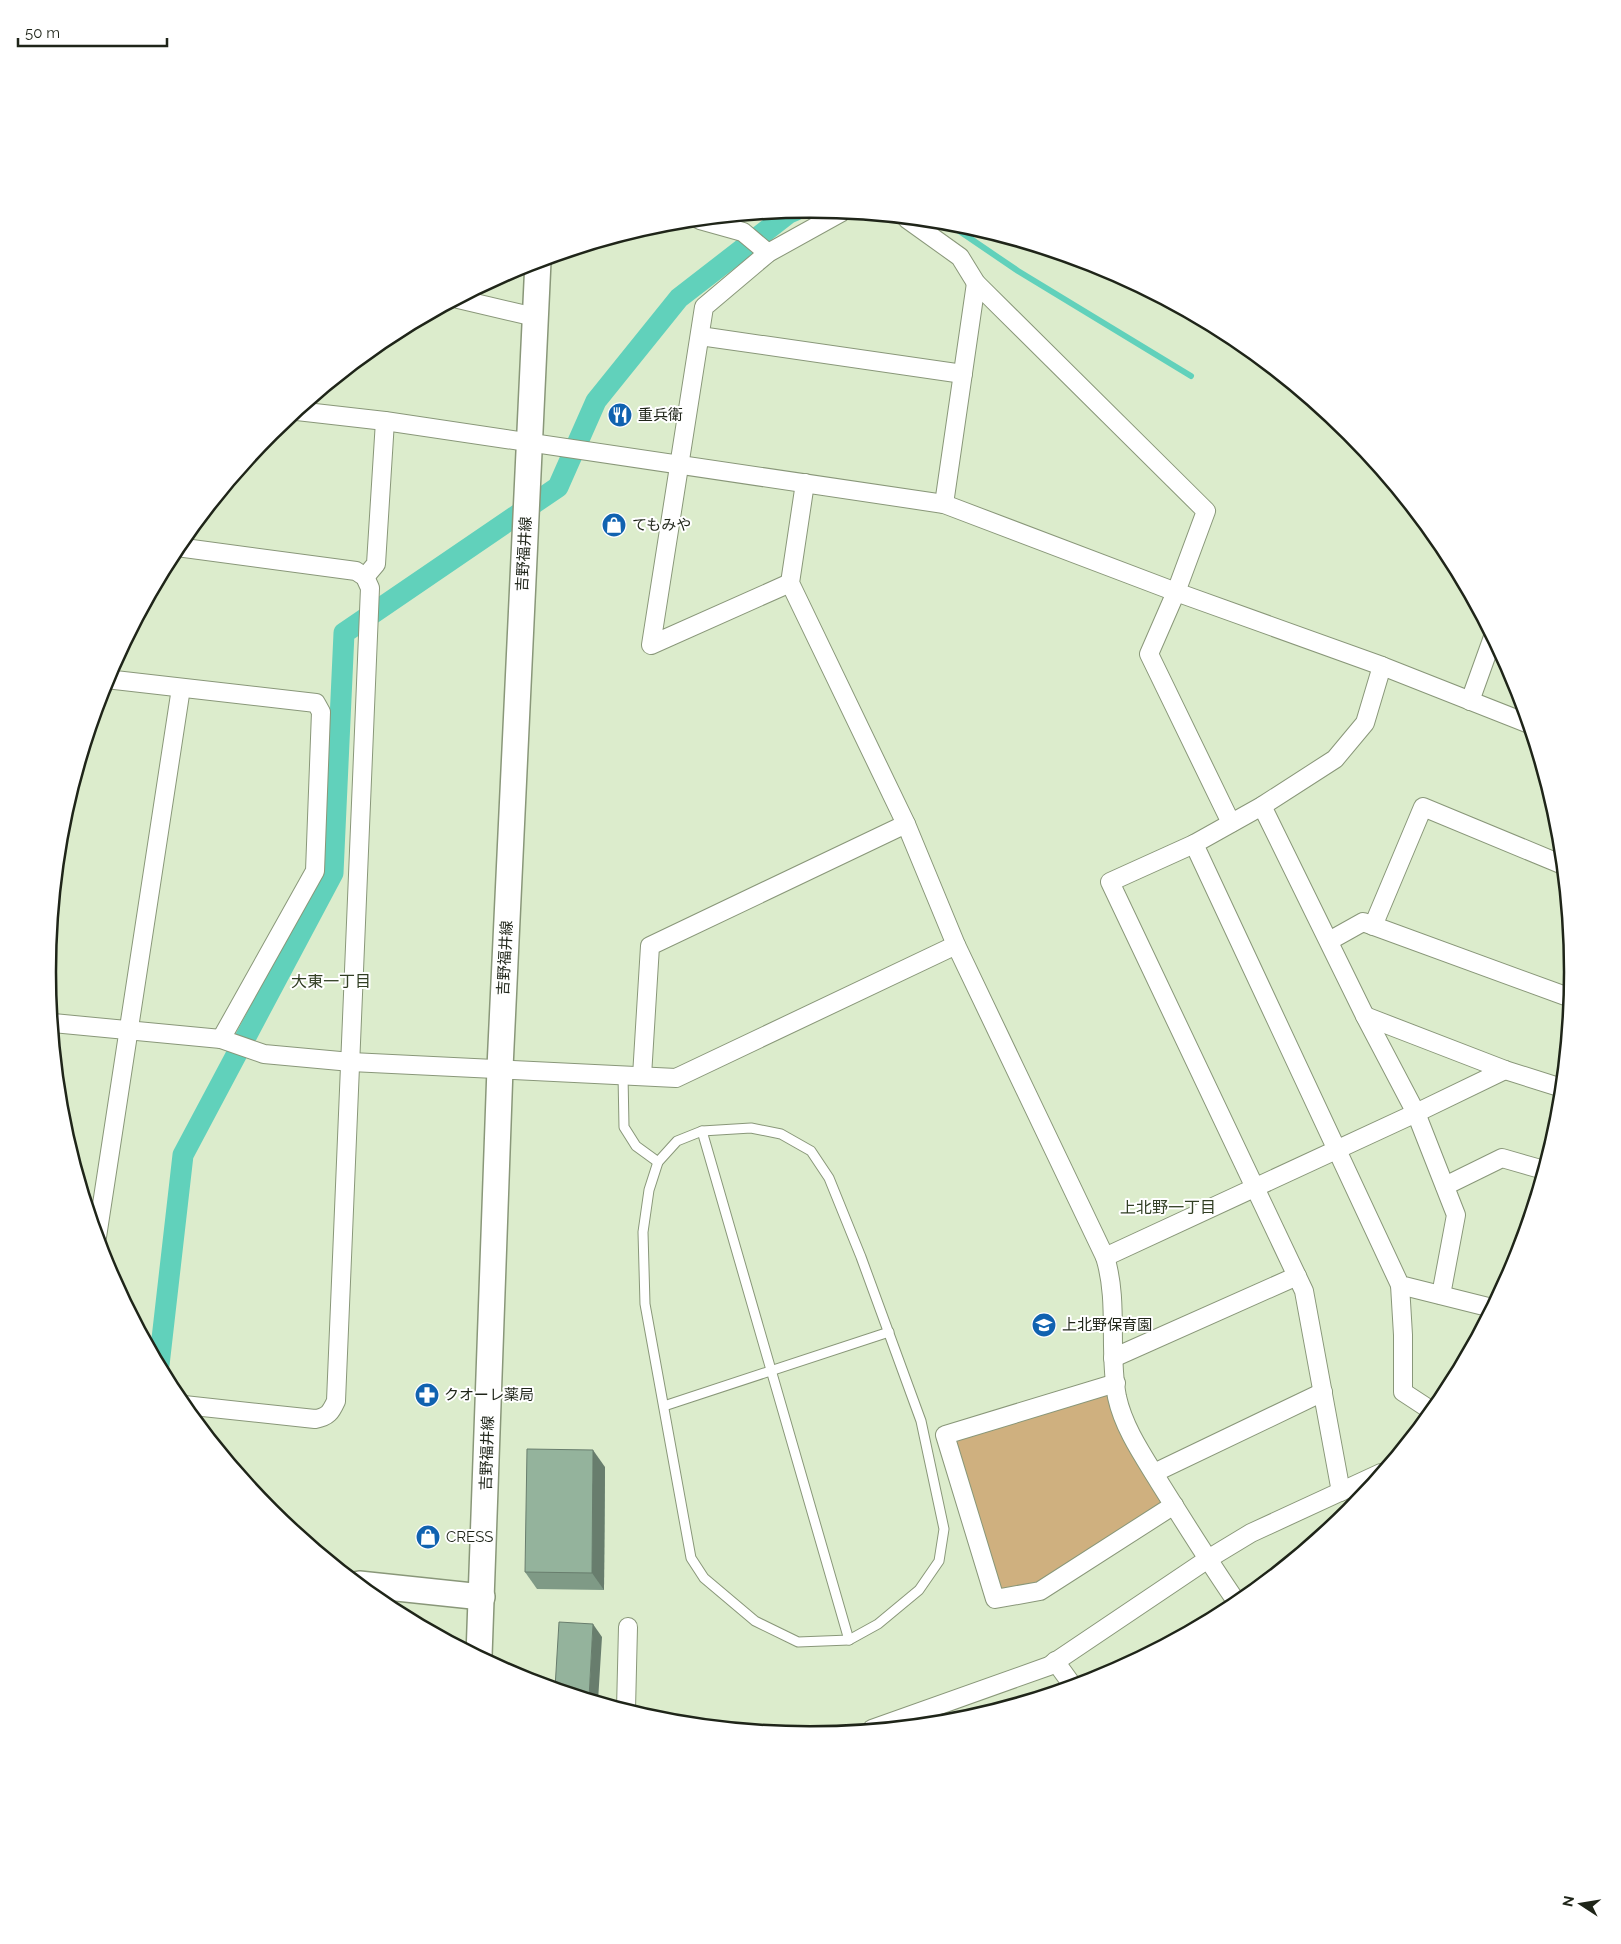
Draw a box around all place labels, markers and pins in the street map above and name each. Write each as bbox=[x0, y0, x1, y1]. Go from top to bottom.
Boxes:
restaurant icon: 重兵衛 bbox=[607, 402, 633, 428]
place label: 重兵衛 bbox=[638, 406, 683, 424]
shop icon: てもみや bbox=[601, 512, 627, 538]
place label: てもみや bbox=[632, 516, 691, 534]
school or university icon: 上北野保育園 bbox=[1031, 1312, 1057, 1338]
place label: 上北野保育園 bbox=[1062, 1316, 1152, 1334]
pharmacy icon: クオーレ薬局 bbox=[414, 1382, 440, 1408]
place label: クオーレ薬局 bbox=[444, 1386, 534, 1404]
shop icon: CRESS bbox=[415, 1524, 441, 1550]
place label: CRESS bbox=[446, 1528, 493, 1546]

